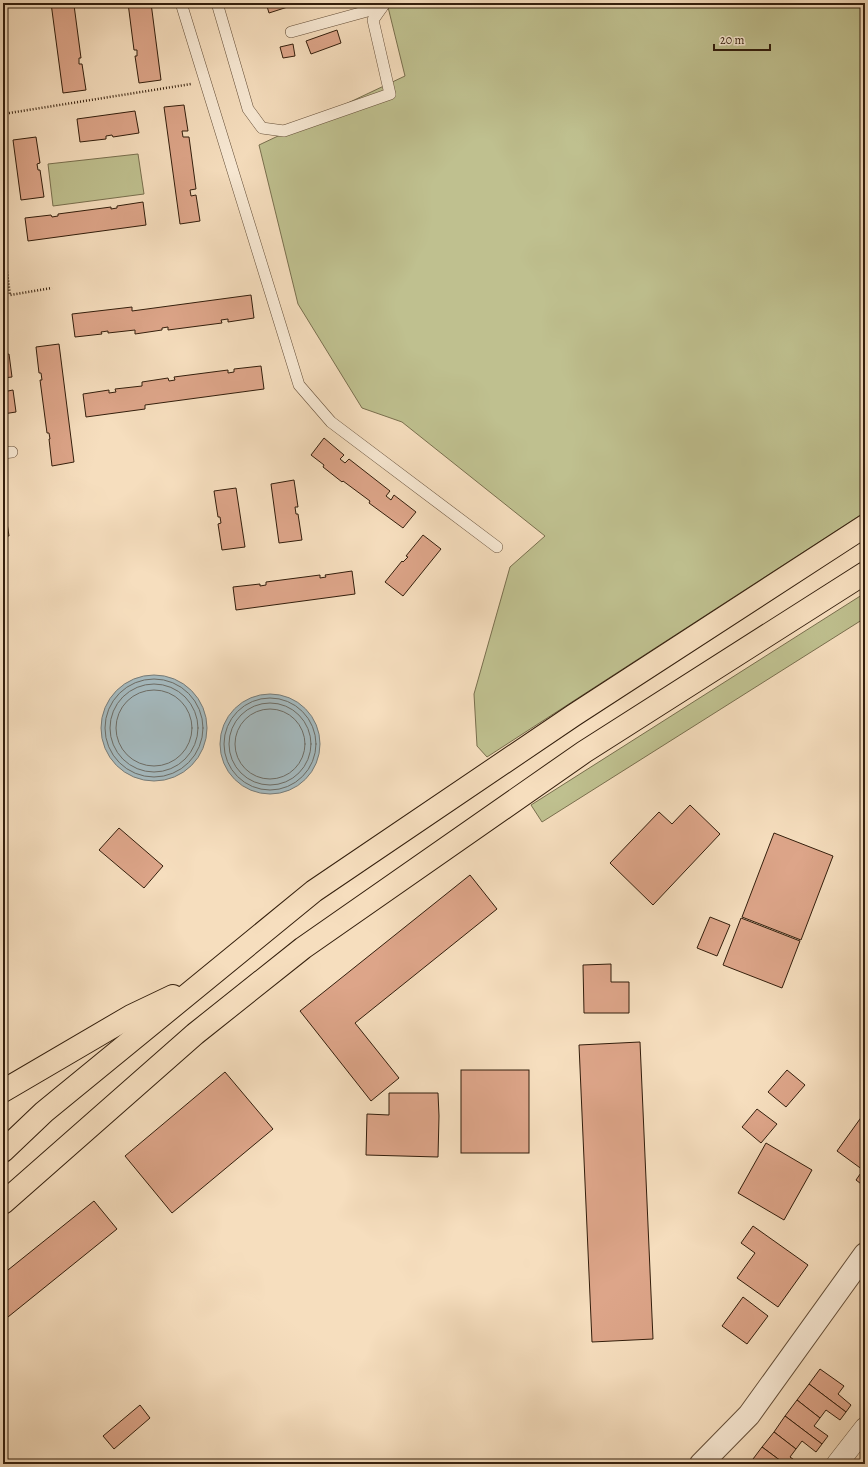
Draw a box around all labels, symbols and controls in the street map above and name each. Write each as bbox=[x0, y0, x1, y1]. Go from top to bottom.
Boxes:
scale bar bbox=[714, 26, 770, 52]
text: 20 m bbox=[720, 32, 744, 48]

